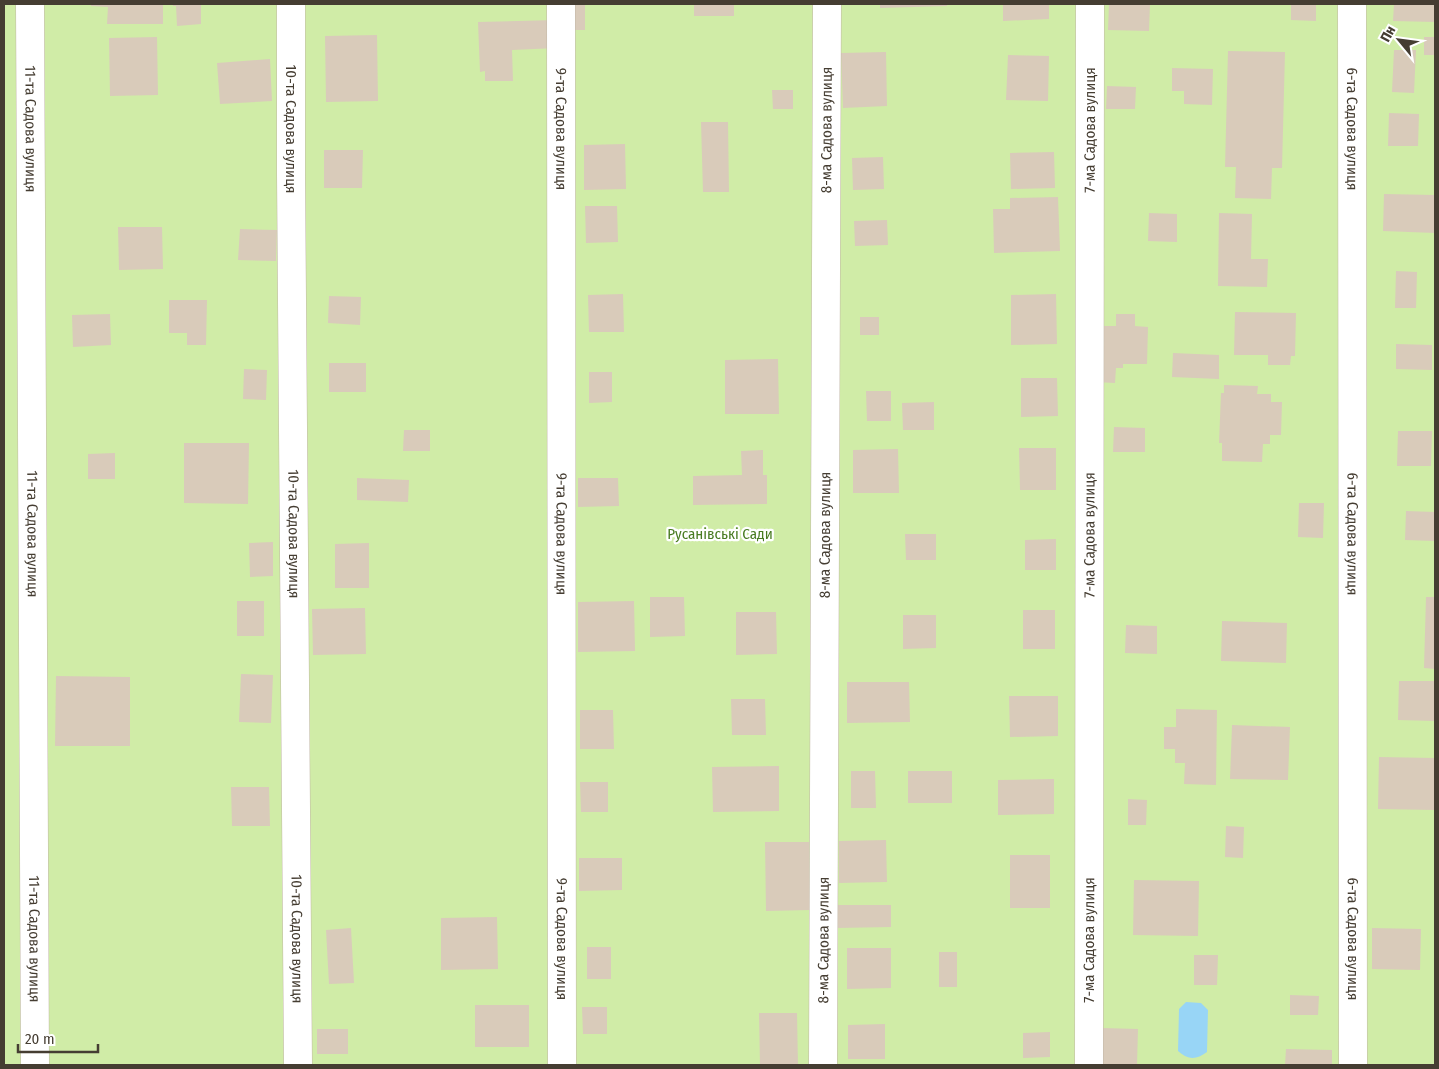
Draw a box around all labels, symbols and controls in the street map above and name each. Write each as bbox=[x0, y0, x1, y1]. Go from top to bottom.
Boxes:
north arrow bbox=[1374, 15, 1424, 65]
text: Пн bbox=[1377, 23, 1399, 45]
street label: 10-та Садова вулиця bbox=[282, 64, 300, 194]
street label: 11-та Садова вулиця bbox=[21, 66, 40, 192]
street label: 8-ма Садова вулиця bbox=[817, 67, 836, 193]
street label: 7-ма Садова вулиця bbox=[1081, 67, 1099, 193]
street label: 9-та Садова вулиця bbox=[552, 68, 570, 190]
street label: 6-та Садова вулиця bbox=[1343, 68, 1361, 190]
street label: 10-та Садова вулиця bbox=[284, 469, 303, 599]
street label: 11-та Садова вулиця bbox=[23, 471, 42, 597]
street label: 8-ма Садова вулиця bbox=[816, 472, 834, 598]
street label: 7-ма Садова вулиця bbox=[1080, 472, 1099, 598]
street label: 9-та Садова вулиця bbox=[552, 473, 571, 595]
street label: 6-та Садова вулиця bbox=[1343, 473, 1362, 595]
park label: Русанівські Сади bbox=[667, 525, 773, 543]
street label: 10-та Садова вулиця bbox=[288, 874, 307, 1004]
street label: 11-та Садова вулиця bbox=[25, 876, 44, 1002]
street label: 8-ма Садова вулиця bbox=[814, 877, 833, 1003]
street label: 7-ма Садова вулиця bbox=[1080, 877, 1098, 1003]
street label: 9-та Садова вулиця bbox=[553, 878, 571, 1000]
street label: 6-та Садова вулиця bbox=[1344, 878, 1362, 1000]
scale bar bbox=[18, 1022, 98, 1054]
text: 20 m bbox=[25, 1030, 55, 1048]

